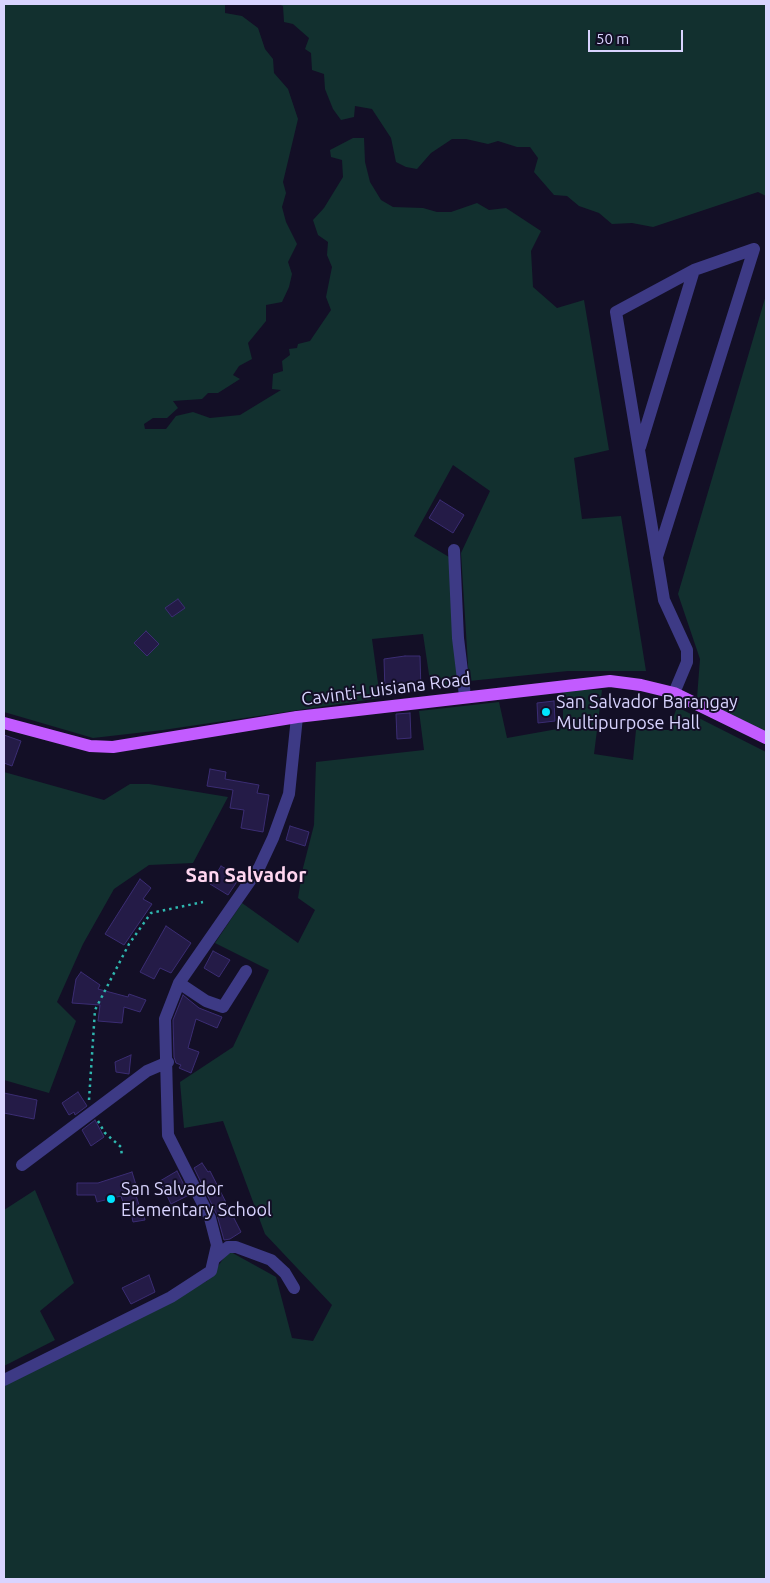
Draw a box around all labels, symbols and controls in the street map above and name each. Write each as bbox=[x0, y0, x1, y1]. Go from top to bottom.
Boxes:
scale bar bbox=[590, 20, 685, 52]
text: 50 m bbox=[596, 30, 629, 47]
street label: Cavinti-Luisiana Road bbox=[300, 668, 472, 710]
place label: San Salvador Barangay Multipurpose Hall bbox=[556, 691, 738, 734]
marker: San Salvador Barangay Multipurpose Hall bbox=[540, 706, 552, 718]
district label: San Salvador bbox=[186, 863, 306, 887]
place label: San Salvador Elementary School bbox=[121, 1178, 272, 1220]
marker: San Salvador Elementary School bbox=[105, 1193, 117, 1205]

